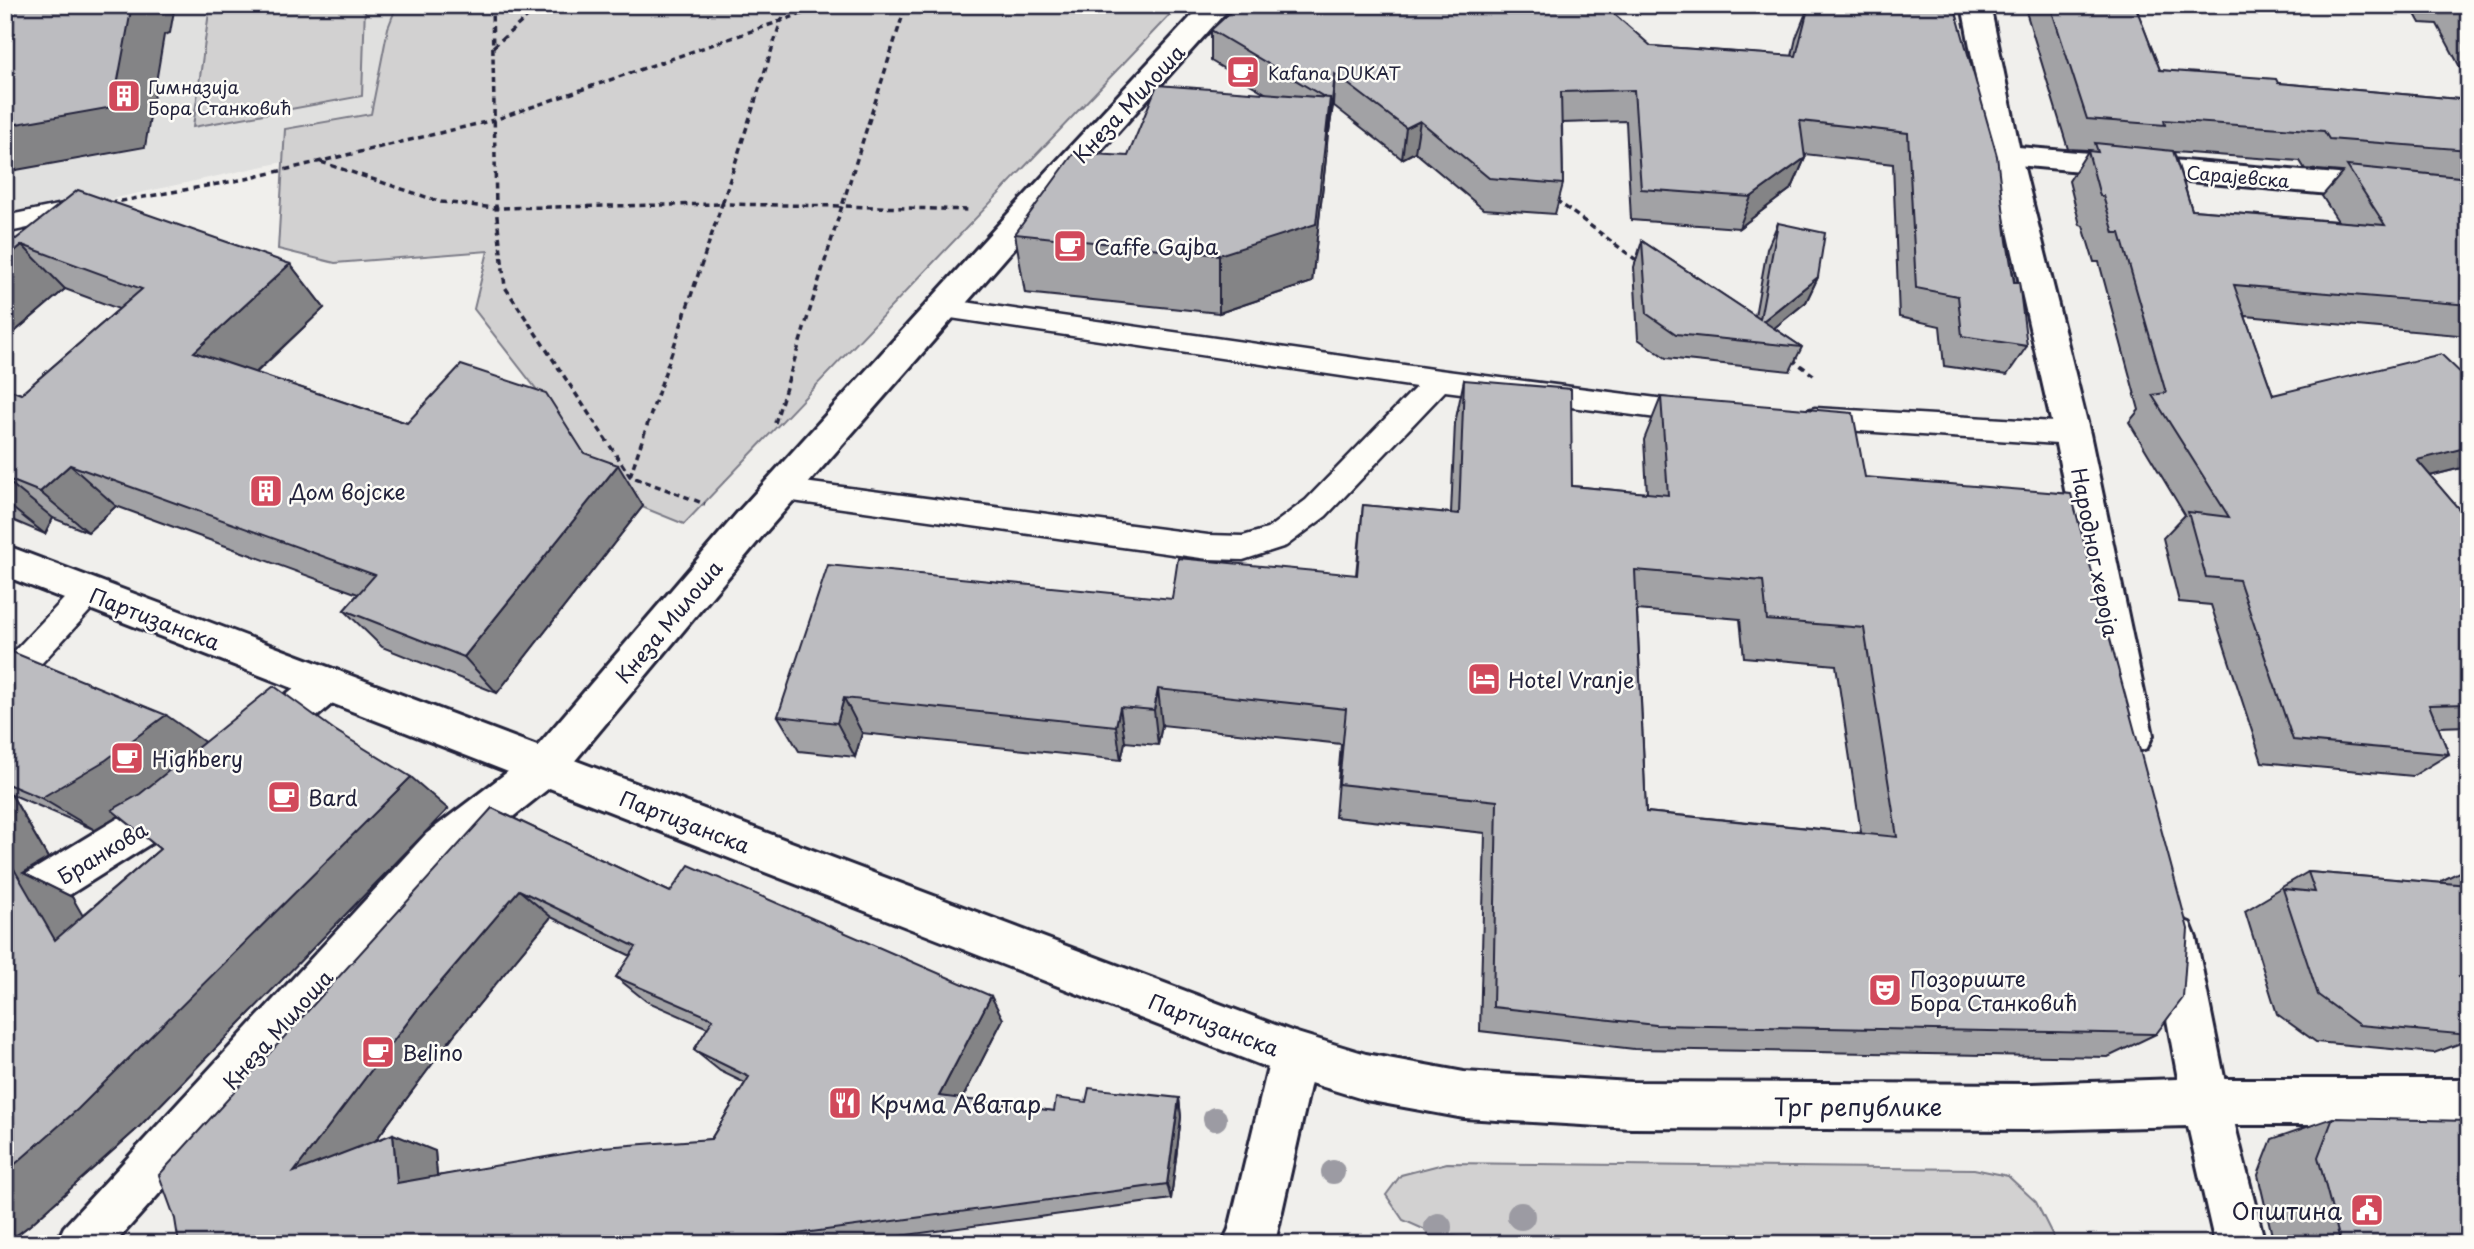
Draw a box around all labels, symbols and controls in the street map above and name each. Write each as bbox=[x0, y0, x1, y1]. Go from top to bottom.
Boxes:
street label: Кнеза Милоша bbox=[1064, 36, 1192, 170]
cafe icon: Kafana DUKAT bbox=[1224, 53, 1262, 91]
place label: Kafana DUKAT bbox=[1268, 59, 1402, 86]
place label: Гимназија Бора Станковић bbox=[148, 73, 291, 121]
building icon: Гимназија Бора Станковић bbox=[105, 77, 143, 115]
street label: Сарајевска bbox=[2185, 158, 2291, 194]
cafe icon: Caffe Gajba bbox=[1051, 227, 1089, 265]
place label: Caffe Gajba bbox=[1094, 230, 1218, 262]
street label: Народног хероја bbox=[2064, 465, 2128, 639]
building icon: Дом војске bbox=[247, 472, 285, 510]
place label: Дом војске bbox=[289, 475, 406, 507]
street label: Кнеза Милоша bbox=[607, 552, 729, 690]
street label: Партизанска bbox=[85, 578, 225, 658]
hotel icon: Hotel Vranje bbox=[1465, 660, 1503, 698]
place label: Hotel Vranje bbox=[1508, 663, 1634, 695]
cafe icon: Highbery bbox=[108, 739, 146, 777]
place label: Highbery bbox=[152, 742, 243, 774]
cafe icon: Bard bbox=[265, 778, 303, 816]
place label: Bard bbox=[308, 781, 358, 813]
street label: Партизанска bbox=[615, 781, 755, 861]
street label: Бранкова bbox=[51, 813, 153, 891]
street label: Кнеза Милоша bbox=[214, 962, 340, 1096]
place label: Позориште Бора Станковић bbox=[1910, 962, 2077, 1018]
theatre icon: Позориште Бора Станковић bbox=[1866, 971, 1904, 1009]
street label: Партизанска bbox=[1144, 984, 1284, 1064]
cafe icon: Belino bbox=[359, 1033, 397, 1071]
place label: Belino bbox=[402, 1036, 463, 1068]
restaurant icon: Крчма Аватар bbox=[826, 1084, 864, 1122]
place label: Крчма Аватар bbox=[870, 1085, 1041, 1121]
street label: Трг републике bbox=[1774, 1088, 1942, 1124]
public building icon: Општина bbox=[2348, 1191, 2386, 1229]
place label: Општина bbox=[2232, 1192, 2342, 1228]

